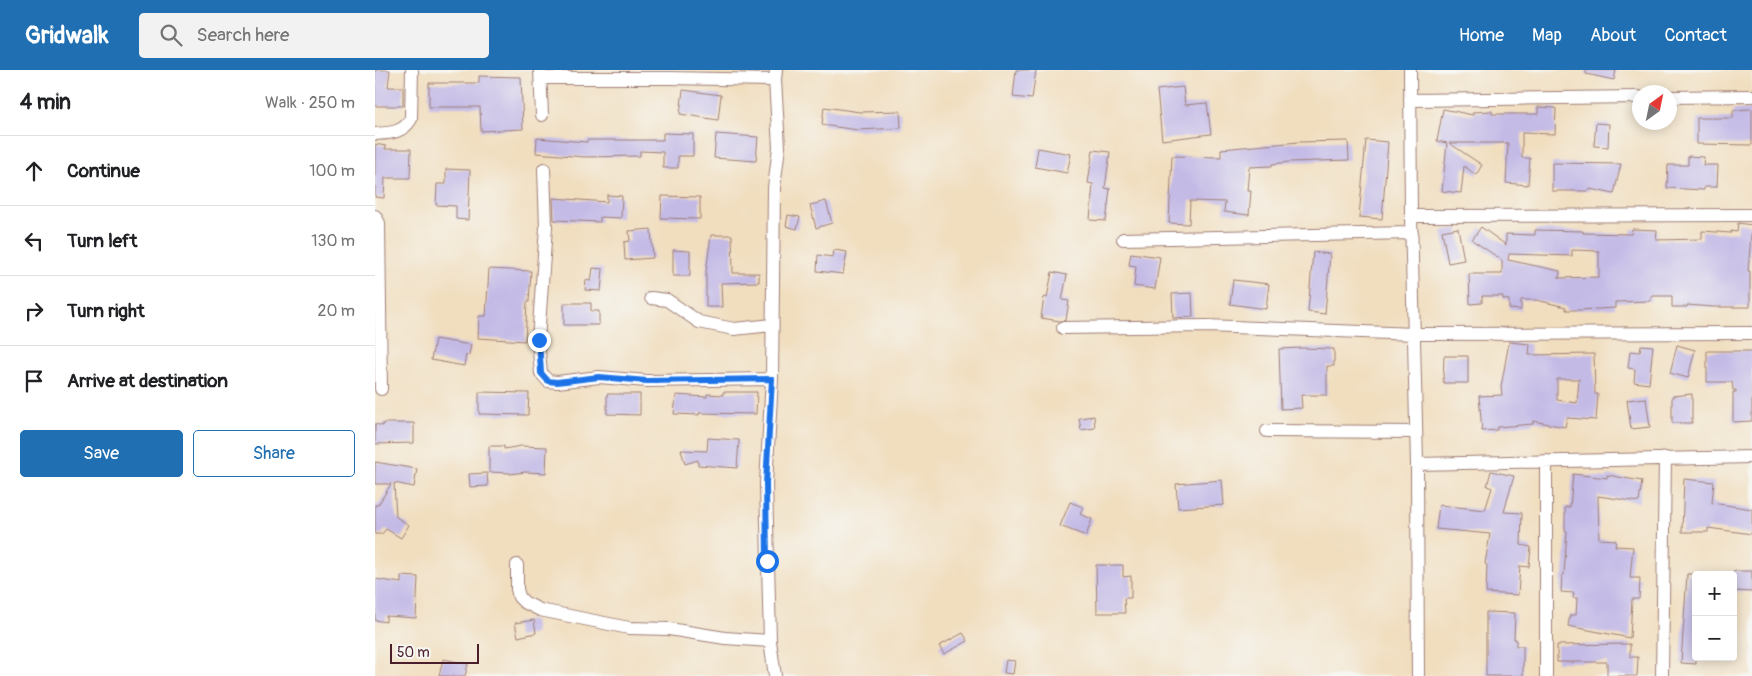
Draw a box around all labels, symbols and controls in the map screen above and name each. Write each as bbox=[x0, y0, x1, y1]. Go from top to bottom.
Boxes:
search box bbox=[139, 13, 489, 58]
text: Gridwalk bbox=[25, 21, 109, 50]
icon: search bbox=[157, 21, 185, 49]
text: Search here bbox=[197, 23, 289, 47]
text: Home bbox=[1459, 24, 1504, 47]
text: Map bbox=[1532, 24, 1562, 47]
text: About bbox=[1590, 24, 1636, 47]
text: Contact bbox=[1664, 24, 1727, 47]
north arrow bbox=[1632, 85, 1677, 130]
text: 4 min bbox=[20, 89, 71, 116]
text: Walk · 250 m bbox=[265, 93, 355, 113]
icon: ahead bbox=[20, 157, 48, 185]
text: Continue bbox=[67, 159, 140, 183]
text: 100 m bbox=[309, 161, 355, 181]
icon: left bbox=[20, 227, 48, 255]
text: Turn left bbox=[67, 229, 137, 253]
text: 130 m bbox=[311, 231, 355, 251]
icon: right bbox=[20, 297, 48, 325]
text: Turn right bbox=[67, 299, 145, 323]
text: 20 m bbox=[317, 301, 355, 321]
route end bbox=[528, 329, 551, 352]
icon: arrive bbox=[20, 367, 48, 395]
text: Arrive at destination bbox=[67, 369, 228, 393]
button: Save bbox=[20, 430, 183, 477]
button: Share bbox=[193, 430, 355, 477]
route start bbox=[756, 550, 779, 573]
map controls bbox=[1692, 571, 1737, 661]
button: + bbox=[1692, 571, 1737, 616]
button: − bbox=[1692, 616, 1737, 661]
scale bar bbox=[390, 641, 479, 664]
text: 50 m bbox=[397, 644, 430, 661]

